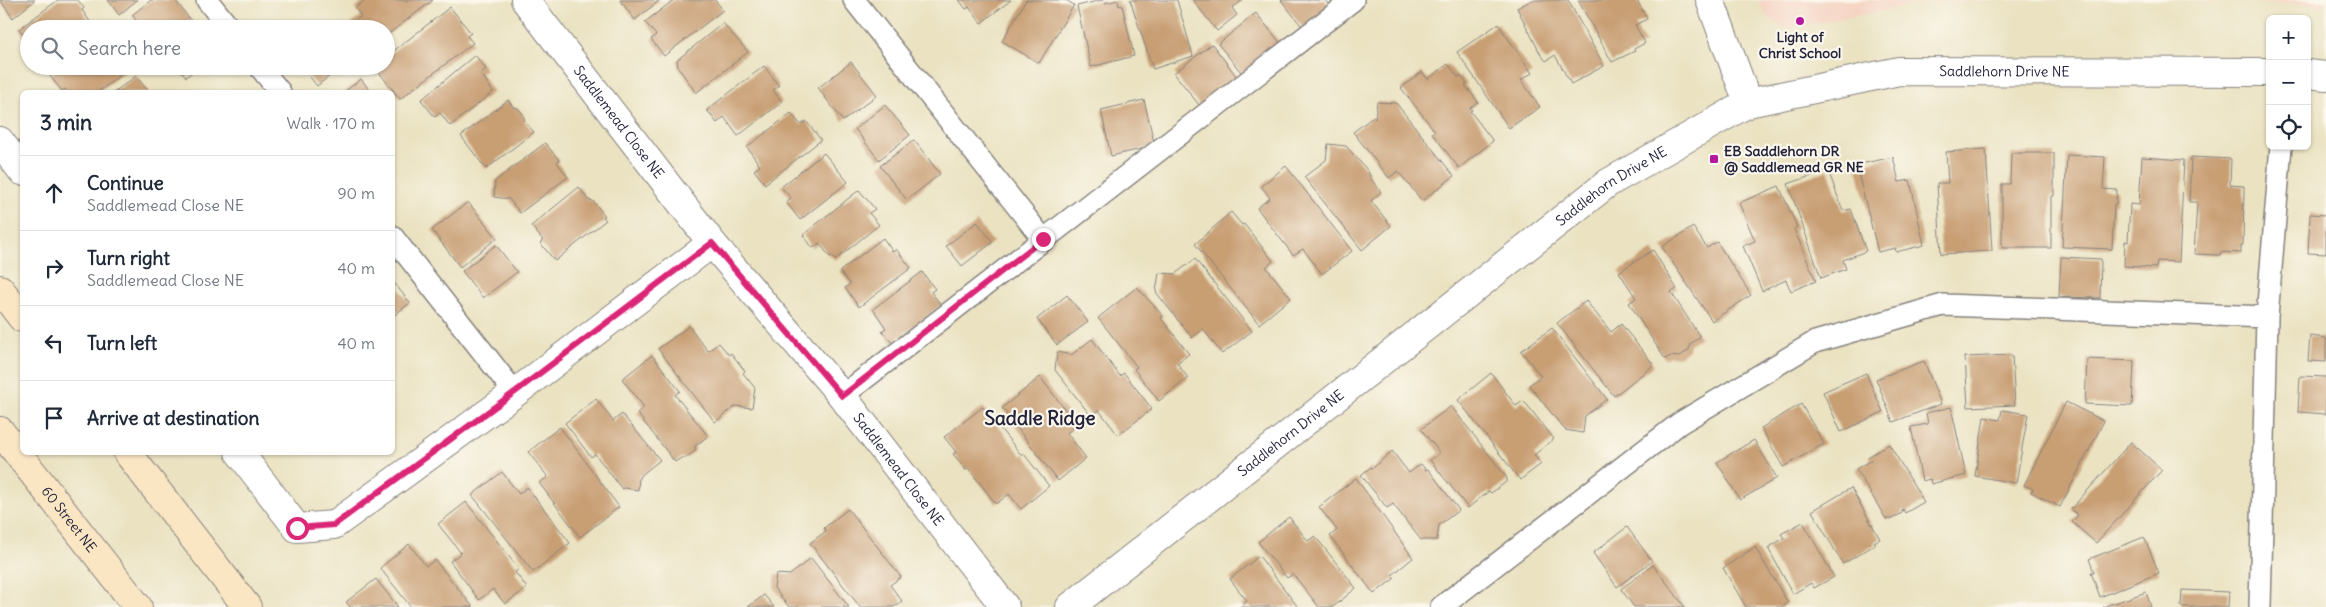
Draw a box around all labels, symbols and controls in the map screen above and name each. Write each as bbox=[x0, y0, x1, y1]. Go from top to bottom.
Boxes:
marker: Light of Christ School bbox=[1794, 15, 1806, 27]
map controls bbox=[2266, 15, 2311, 150]
button: + bbox=[2266, 15, 2311, 60]
search box bbox=[20, 20, 395, 75]
place label: Light of Christ School bbox=[1759, 28, 1841, 62]
icon: search bbox=[38, 34, 66, 62]
text: Search here bbox=[78, 36, 181, 60]
button: − bbox=[2266, 60, 2311, 105]
street label: Saddlemead Close NE bbox=[570, 62, 668, 182]
street label: Saddlehorn Drive NE bbox=[1939, 62, 2070, 80]
button: locate bbox=[2266, 105, 2311, 150]
text: 3 min bbox=[40, 109, 92, 136]
text: Walk · 170 m bbox=[286, 113, 375, 133]
street label: Saddlehorn Drive NE bbox=[1552, 142, 1670, 230]
place label: EB Saddlehorn DR @ Saddlemead GR NE bbox=[1724, 142, 1864, 176]
marker: EB Saddlehorn DR @ Saddlemead GR NE bbox=[1708, 153, 1720, 165]
text: Continue bbox=[87, 171, 164, 195]
icon: ahead bbox=[40, 179, 68, 207]
text: 90 m bbox=[337, 183, 375, 203]
text: Saddlemead Close NE bbox=[87, 195, 244, 215]
route end bbox=[1032, 228, 1055, 251]
text: Turn right bbox=[87, 246, 170, 270]
icon: right bbox=[40, 254, 68, 282]
text: 40 m bbox=[337, 258, 375, 278]
text: Saddlemead Close NE bbox=[87, 270, 244, 290]
icon: left bbox=[40, 329, 68, 357]
text: Turn left bbox=[87, 331, 157, 355]
text: 40 m bbox=[337, 333, 375, 353]
street label: Saddlehorn Drive NE bbox=[1234, 386, 1347, 481]
icon: arrive bbox=[40, 404, 68, 432]
text: Arrive at destination bbox=[87, 406, 260, 430]
district label: Saddle Ridge bbox=[984, 406, 1096, 430]
street label: Saddlemead Close NE bbox=[849, 409, 948, 529]
street label: 60 Street NE bbox=[38, 482, 101, 556]
route start bbox=[286, 517, 309, 540]

